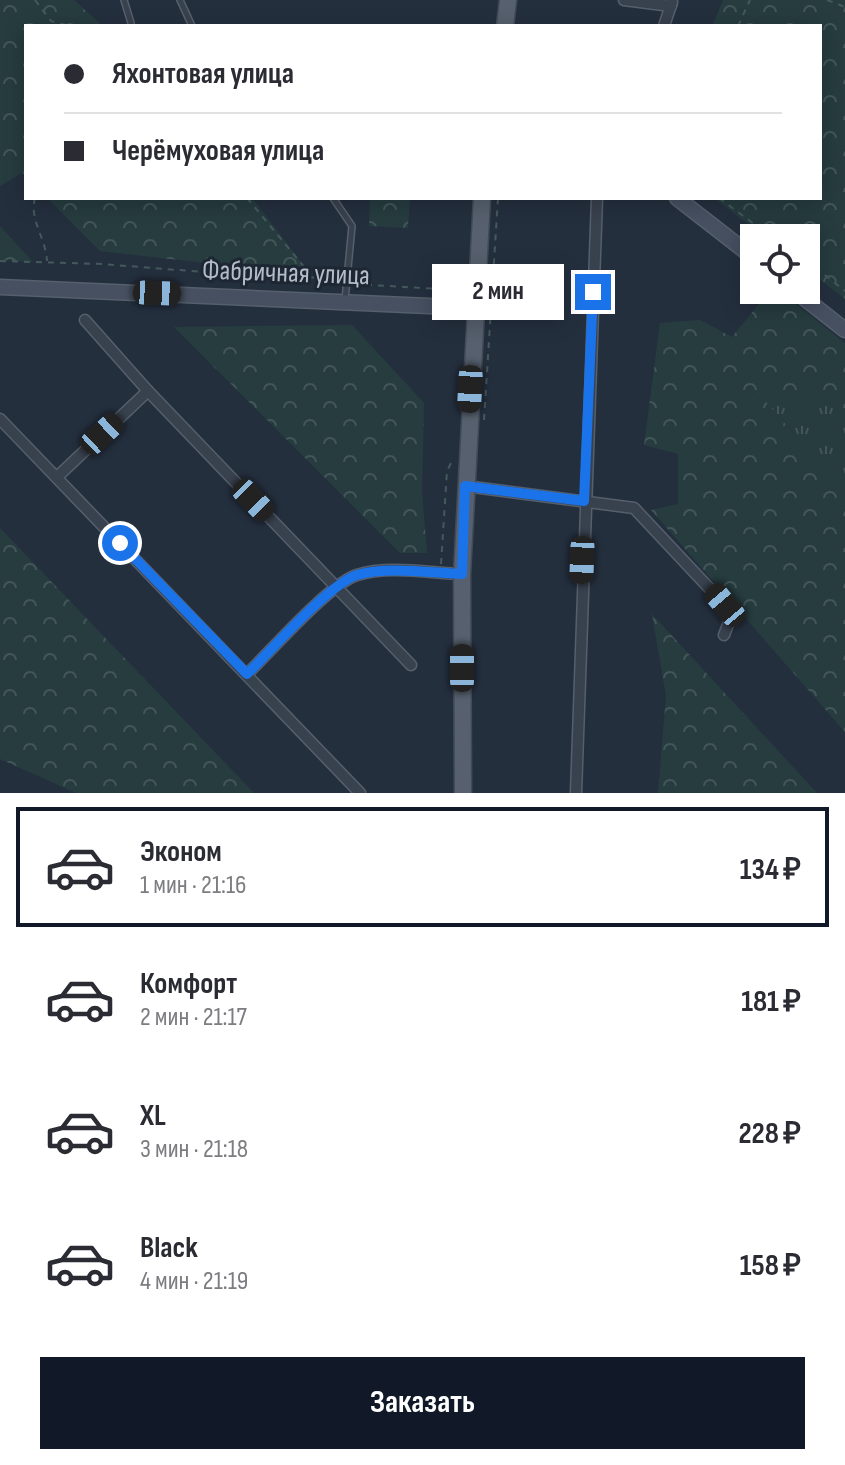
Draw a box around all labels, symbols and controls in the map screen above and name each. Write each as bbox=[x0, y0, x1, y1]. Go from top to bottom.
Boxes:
text: Яхонтовая улица bbox=[112, 56, 294, 92]
text: Черёмуховая улица bbox=[112, 133, 324, 169]
map controls bbox=[740, 224, 820, 304]
button: locate bbox=[740, 224, 820, 304]
street label: Фабричная улица bbox=[202, 254, 370, 292]
callout: 2 мин bbox=[433, 264, 565, 320]
route end bbox=[575, 274, 611, 310]
text: 2 мин bbox=[472, 276, 524, 307]
car bbox=[133, 280, 181, 306]
car bbox=[457, 364, 483, 414]
car bbox=[76, 409, 128, 459]
car bbox=[228, 474, 278, 526]
route start bbox=[102, 525, 138, 561]
car bbox=[569, 536, 595, 584]
car bbox=[700, 579, 750, 631]
car bbox=[450, 644, 474, 692]
icon: car bbox=[44, 831, 116, 903]
text: Эконом bbox=[140, 834, 222, 870]
text: 134 ₽ bbox=[740, 852, 801, 888]
text: 1 мин · 21:16 bbox=[140, 870, 246, 901]
icon: car bbox=[44, 963, 116, 1035]
text: Комфорт bbox=[140, 966, 237, 1002]
text: 181 ₽ bbox=[741, 984, 801, 1020]
text: 2 мин · 21:17 bbox=[140, 1002, 247, 1033]
icon: car bbox=[44, 1095, 116, 1167]
text: XL bbox=[140, 1098, 166, 1134]
text: 228 ₽ bbox=[738, 1116, 801, 1152]
text: 3 мин · 21:18 bbox=[140, 1134, 248, 1165]
icon: car bbox=[44, 1227, 116, 1299]
text: Black bbox=[140, 1230, 198, 1266]
text: 158 ₽ bbox=[740, 1248, 801, 1284]
text: 4 мин · 21:19 bbox=[140, 1266, 248, 1297]
button: Заказать bbox=[40, 1357, 805, 1449]

